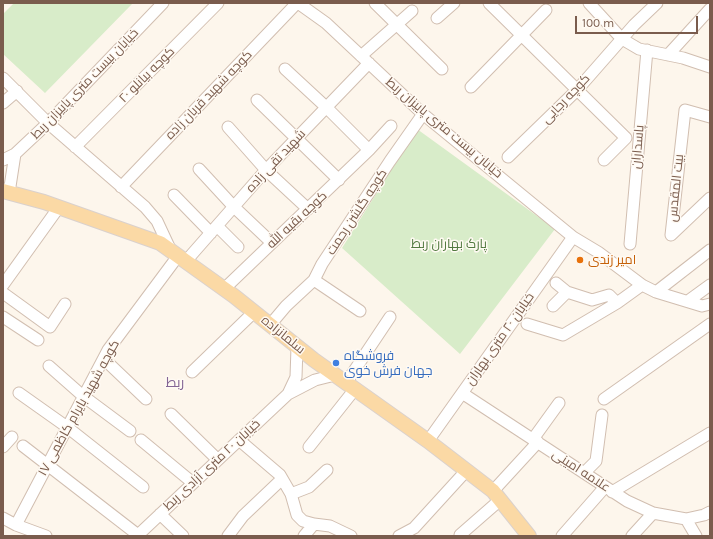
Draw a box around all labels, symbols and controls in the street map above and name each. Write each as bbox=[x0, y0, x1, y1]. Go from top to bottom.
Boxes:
scale bar bbox=[577, 8, 700, 34]
text: 100 m bbox=[582, 16, 614, 30]
street label: خیابان بیست متری پاییزان ربط bbox=[28, 25, 142, 143]
street label: کوچه بیانلو ۲۰ bbox=[116, 44, 178, 106]
street label: کوچه شهید قربان زاده bbox=[162, 47, 256, 143]
street label: کوچه رجایی bbox=[539, 71, 593, 127]
street label: خیابان بیست متری پاییزان ربط bbox=[382, 74, 506, 182]
street label: پاسداران bbox=[628, 124, 648, 170]
street label: شهید تقی زاده bbox=[243, 126, 309, 196]
street label: بیت المقدس bbox=[665, 153, 687, 223]
street label: کوچه گلشن رحمت bbox=[323, 166, 391, 258]
street label: کوچه بقیه الله bbox=[264, 188, 330, 252]
park label: پارک بهاران ربط bbox=[411, 236, 487, 252]
place label: امیر زندی bbox=[588, 252, 636, 268]
marker: امیر زندی bbox=[575, 255, 585, 265]
street label: خیابان ۲۰ متری بهاران bbox=[462, 290, 538, 388]
street label: سلمانزاده bbox=[258, 313, 308, 357]
street label: کوچه شهید بایرام کاظمی ۱۷ bbox=[35, 337, 123, 479]
place label: فروشگاه جهان فرش خوی bbox=[344, 348, 432, 379]
marker: فروشگاه جهان فرش خوی bbox=[331, 358, 341, 368]
district label: ربط bbox=[166, 375, 184, 391]
street label: خیابان ۲۰ متری آزادی ربط bbox=[160, 416, 264, 514]
street label: علامه امینی bbox=[549, 446, 613, 496]

